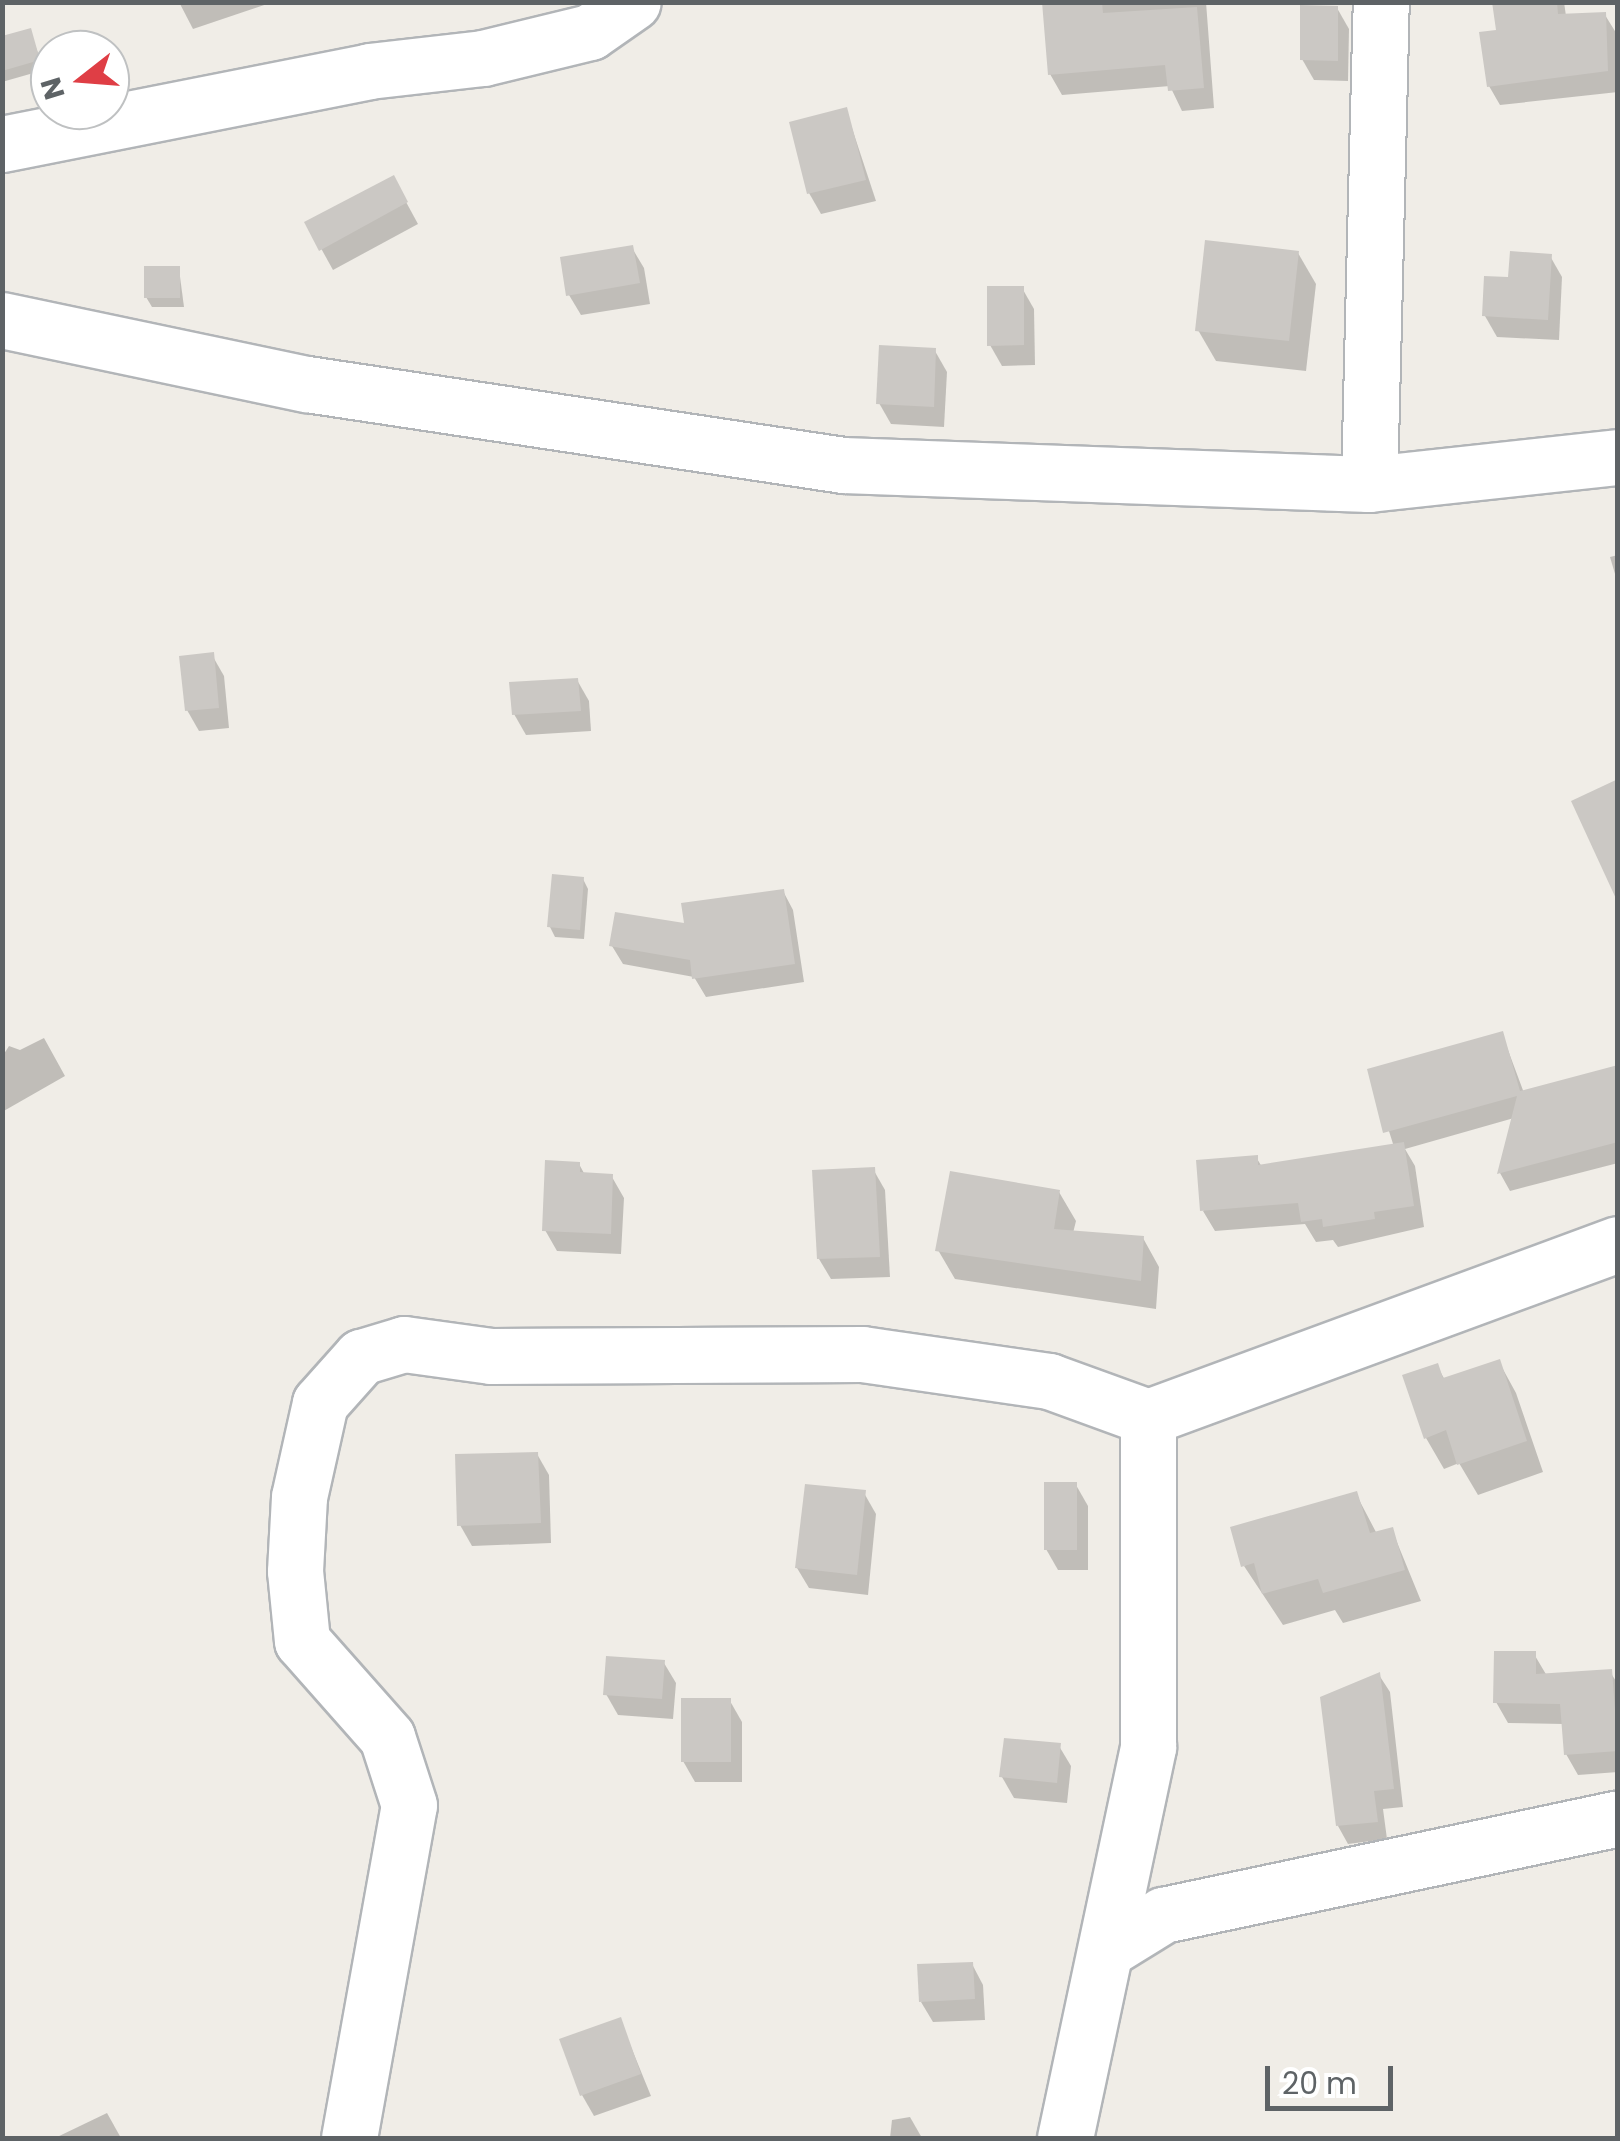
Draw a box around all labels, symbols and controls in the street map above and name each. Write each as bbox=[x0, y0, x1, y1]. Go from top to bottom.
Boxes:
north arrow bbox=[30, 30, 130, 130]
text: N bbox=[31, 73, 74, 104]
scale bar bbox=[1270, 2046, 1398, 2108]
text: 20 m bbox=[1282, 2062, 1357, 2105]

